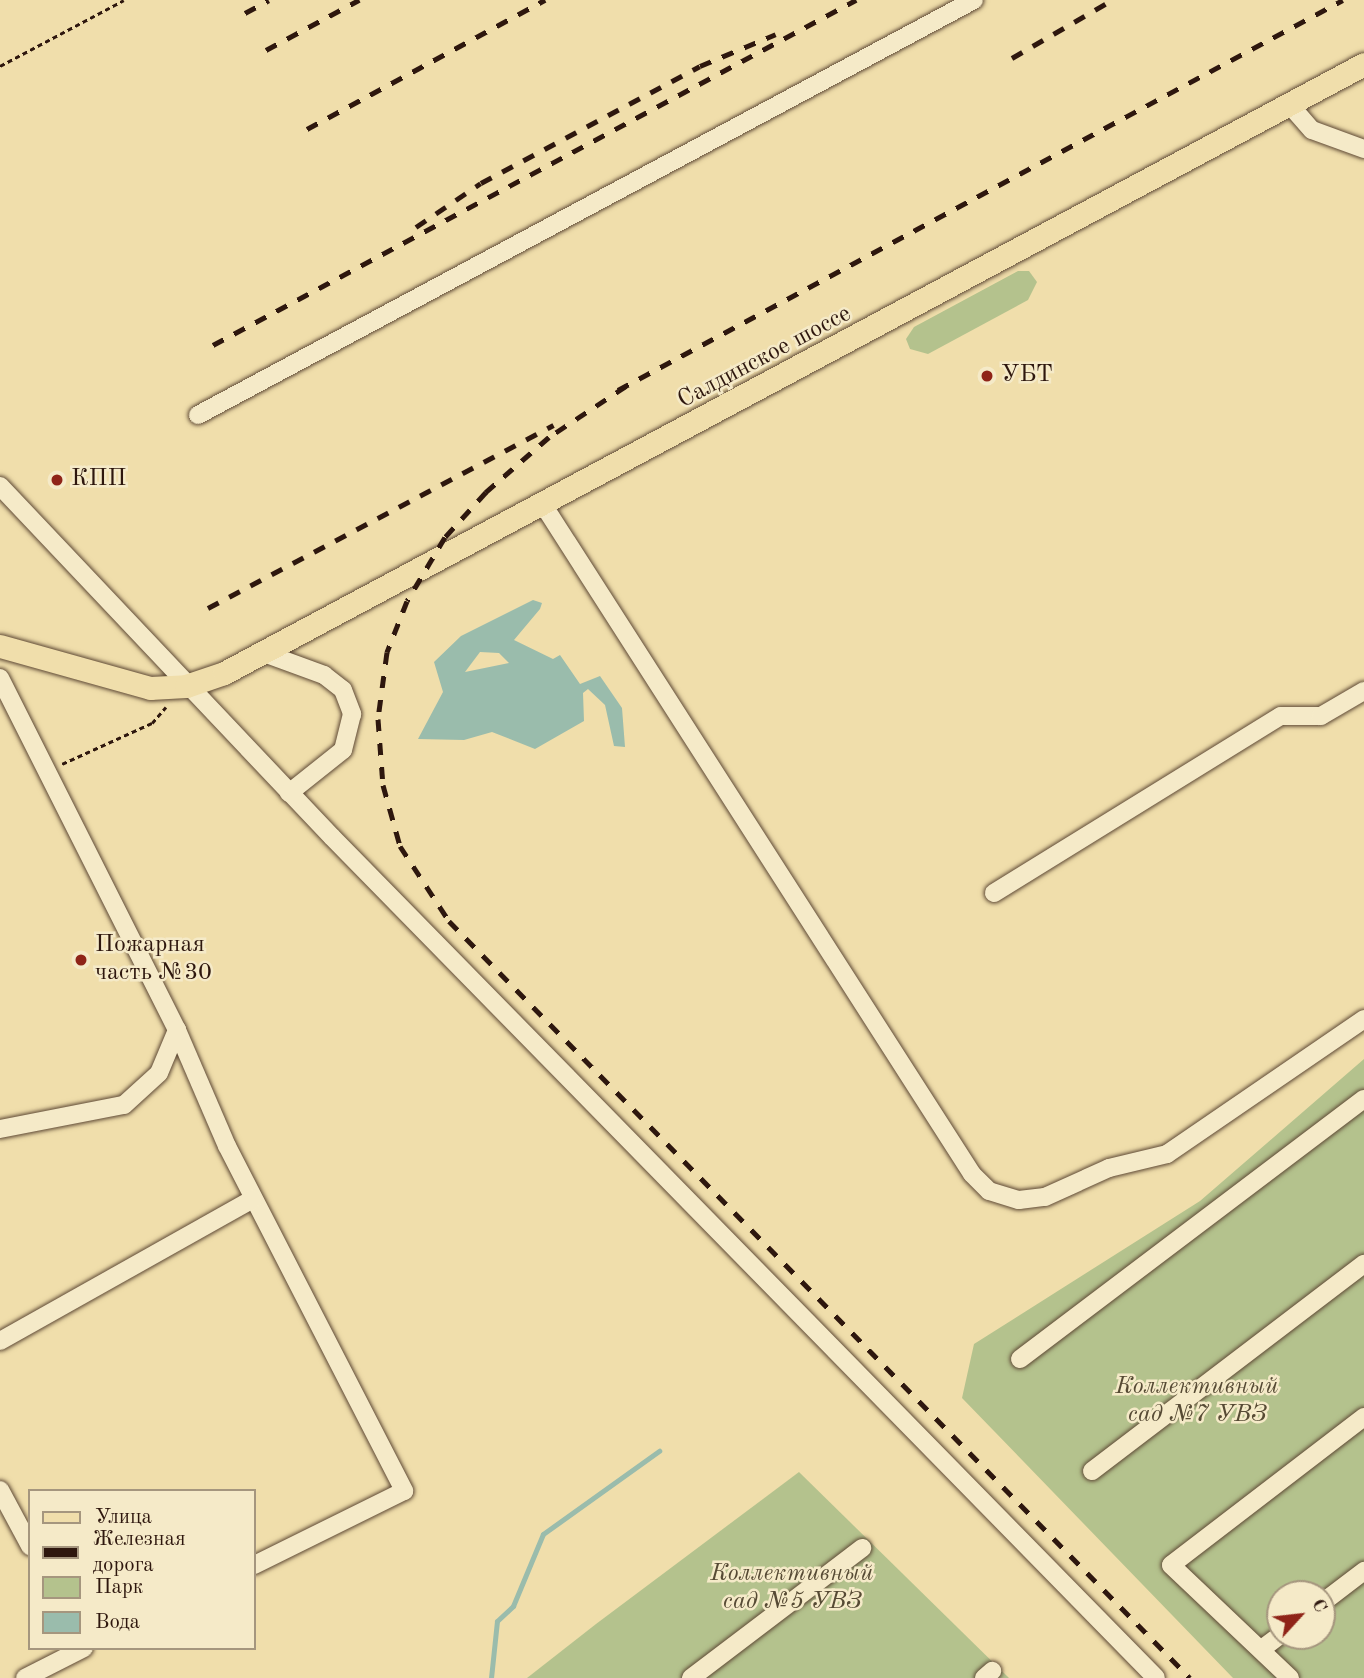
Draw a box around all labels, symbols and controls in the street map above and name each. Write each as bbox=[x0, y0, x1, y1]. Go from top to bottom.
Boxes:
street label: Салдинское шоссе bbox=[673, 300, 857, 416]
place label: УБТ bbox=[1001, 362, 1053, 390]
marker: УБТ bbox=[979, 368, 995, 384]
place label: КПП bbox=[71, 466, 126, 494]
marker: КПП bbox=[49, 472, 65, 488]
place label: Пожарная часть №30 bbox=[95, 932, 212, 988]
marker: Пожарная часть №30 bbox=[73, 952, 89, 968]
park label: Коллективный сад №7 УВЗ bbox=[1115, 1374, 1279, 1430]
legend bbox=[28, 1489, 256, 1650]
text: Улица bbox=[95, 1507, 152, 1528]
text: Железная дорога bbox=[93, 1529, 186, 1576]
park label: Коллективный сад №5 УВЗ bbox=[710, 1561, 874, 1617]
text: Парк bbox=[95, 1577, 143, 1598]
north arrow bbox=[1266, 1580, 1336, 1650]
text: С bbox=[1307, 1596, 1330, 1616]
text: Вода bbox=[95, 1612, 140, 1633]

